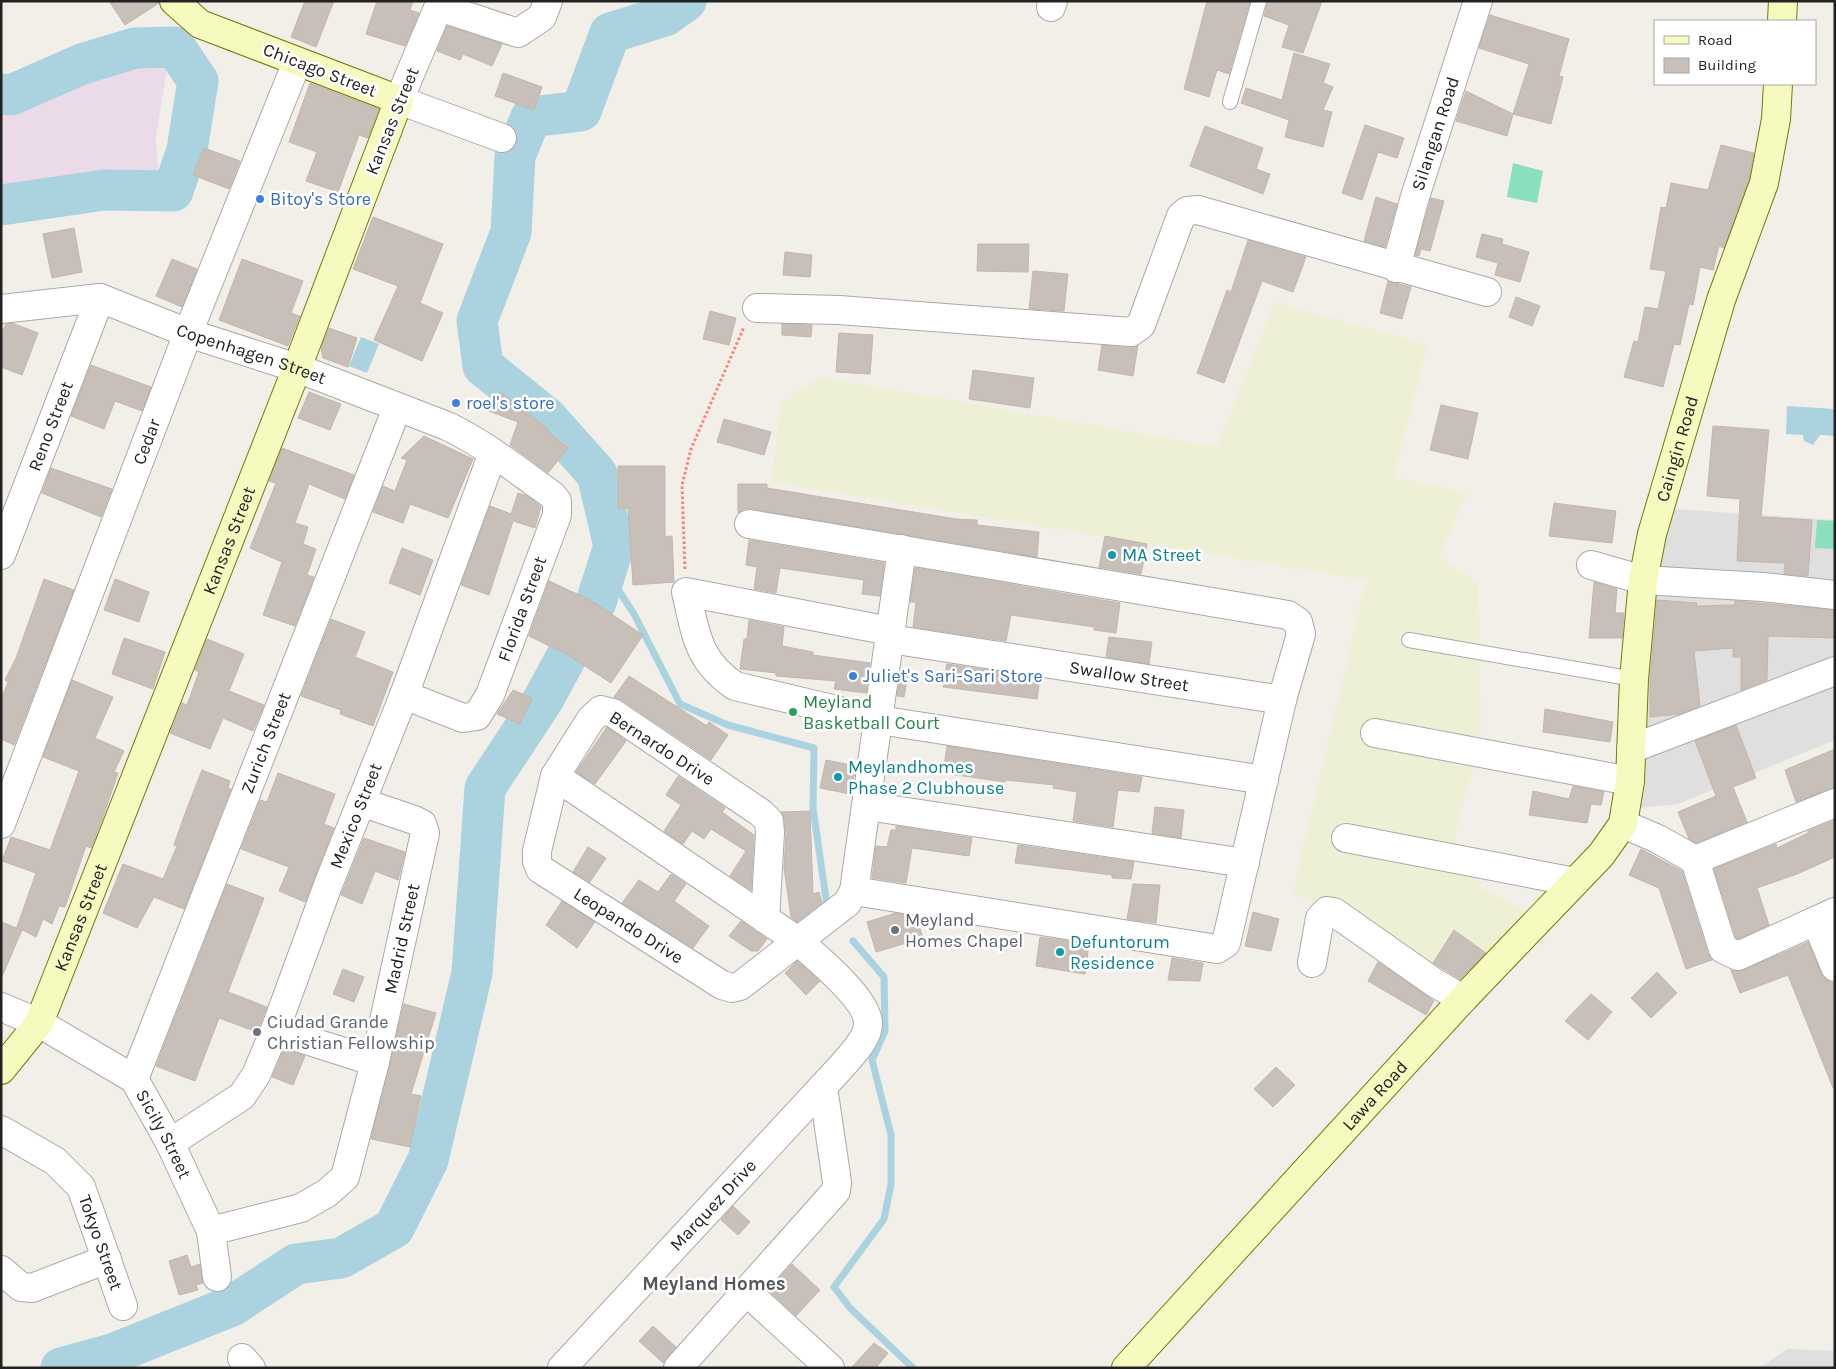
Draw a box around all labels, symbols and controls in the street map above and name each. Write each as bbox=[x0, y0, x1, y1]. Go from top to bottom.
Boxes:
legend bbox=[1654, 20, 1816, 85]
text: Road bbox=[1698, 31, 1733, 49]
street label: Chicago Street bbox=[260, 38, 380, 102]
text: Building bbox=[1698, 56, 1756, 74]
street label: Kansas Street bbox=[360, 64, 424, 178]
street label: Silangan Road bbox=[1407, 74, 1464, 194]
place label: Bitoy's Store bbox=[270, 188, 371, 210]
marker: Bitoy's Store bbox=[254, 193, 266, 205]
street label: Copenhagen Street bbox=[173, 319, 330, 389]
street label: Reno Street bbox=[23, 378, 78, 474]
place label: roel's store bbox=[466, 392, 555, 414]
street label: Caingin Road bbox=[1651, 393, 1703, 504]
marker: roel's store bbox=[450, 397, 462, 409]
street label: Cedar bbox=[128, 415, 165, 468]
street label: Kansas Street bbox=[198, 483, 260, 598]
place label: MA Street bbox=[1122, 544, 1202, 566]
marker: MA Street bbox=[1106, 549, 1118, 561]
street label: Florida Street bbox=[493, 553, 551, 665]
street label: Swallow Street bbox=[1068, 656, 1191, 696]
place label: Juliet's Sari-Sari Store bbox=[863, 665, 1043, 687]
marker: Juliet's Sari-Sari Store bbox=[847, 670, 859, 682]
street label: Zurich Street bbox=[236, 689, 296, 797]
place label: Meyland Basketball Court bbox=[803, 691, 940, 734]
street label: Bernardo Drive bbox=[605, 706, 719, 790]
marker: Meyland Basketball Court bbox=[787, 706, 799, 718]
place label: Meylandhomes Phase 2 Clubhouse bbox=[848, 756, 1004, 799]
street label: Mexico Street bbox=[325, 760, 387, 872]
marker: Meylandhomes Phase 2 Clubhouse bbox=[832, 771, 844, 783]
street label: Kansas Street bbox=[49, 860, 112, 975]
street label: Madrid Street bbox=[379, 881, 425, 996]
street label: Leopando Drive bbox=[570, 882, 687, 968]
place label: Meyland Homes Chapel bbox=[905, 909, 1023, 952]
marker: Meyland Homes Chapel bbox=[889, 924, 901, 936]
place label: Defuntorum Residence bbox=[1070, 931, 1170, 974]
marker: Defuntorum Residence bbox=[1054, 946, 1066, 958]
place label: Ciudad Grande Christian Fellowship bbox=[267, 1011, 435, 1054]
marker: Ciudad Grande Christian Fellowship bbox=[251, 1026, 263, 1038]
street label: Lawa Road bbox=[1337, 1056, 1412, 1135]
street label: Sicily Street bbox=[131, 1085, 196, 1182]
street label: Marquez Drive bbox=[665, 1155, 761, 1255]
street label: Tokyo Street bbox=[74, 1192, 128, 1293]
district label: Meyland Homes bbox=[642, 1273, 786, 1295]

